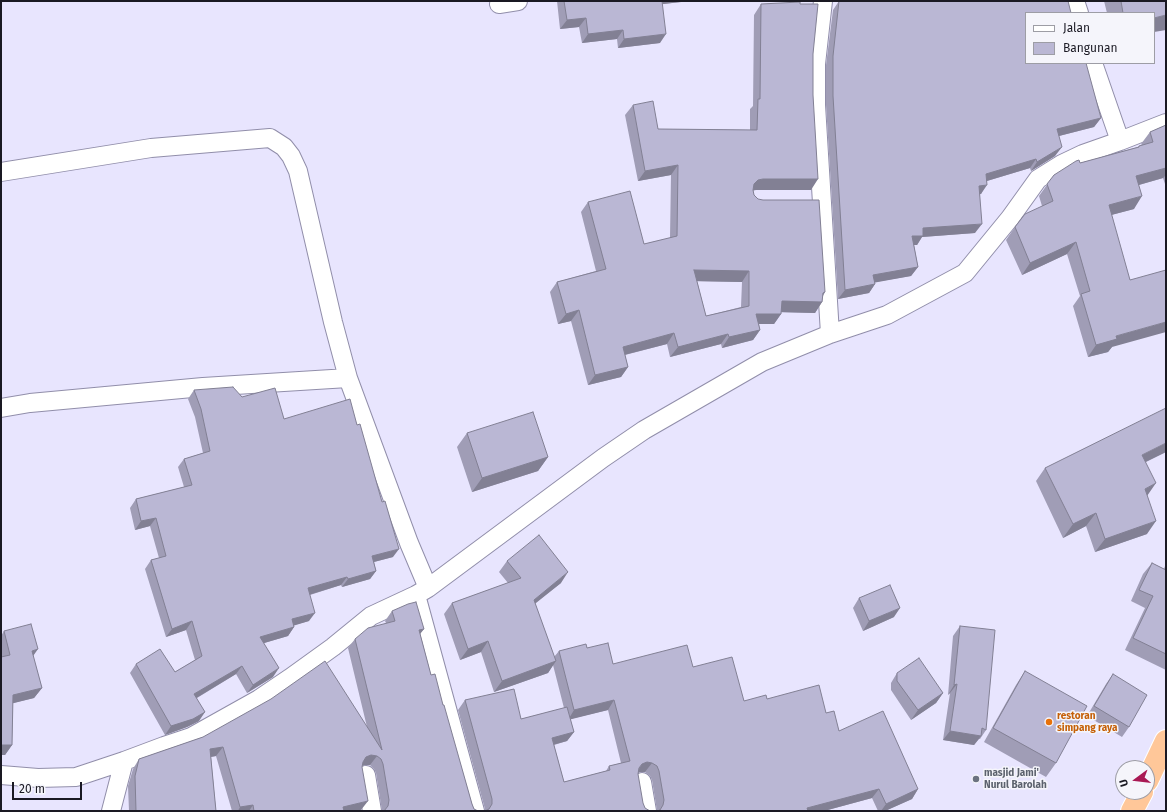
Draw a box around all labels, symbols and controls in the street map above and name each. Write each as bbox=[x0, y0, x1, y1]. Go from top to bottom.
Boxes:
legend bbox=[1025, 12, 1155, 64]
text: Jalan bbox=[1063, 21, 1090, 35]
text: Bangunan bbox=[1063, 41, 1118, 55]
place label: restoran simpang raya bbox=[1057, 710, 1118, 734]
marker: restoran simpang raya bbox=[1044, 717, 1054, 727]
north arrow bbox=[1115, 760, 1155, 800]
place label: masjid Jami' Nurul Barolah bbox=[984, 767, 1047, 790]
scale bar bbox=[14, 774, 84, 800]
marker: masjid Jami' Nurul Barolah bbox=[971, 774, 981, 784]
text: U bbox=[1117, 778, 1131, 788]
text: 20 m bbox=[19, 782, 45, 796]

